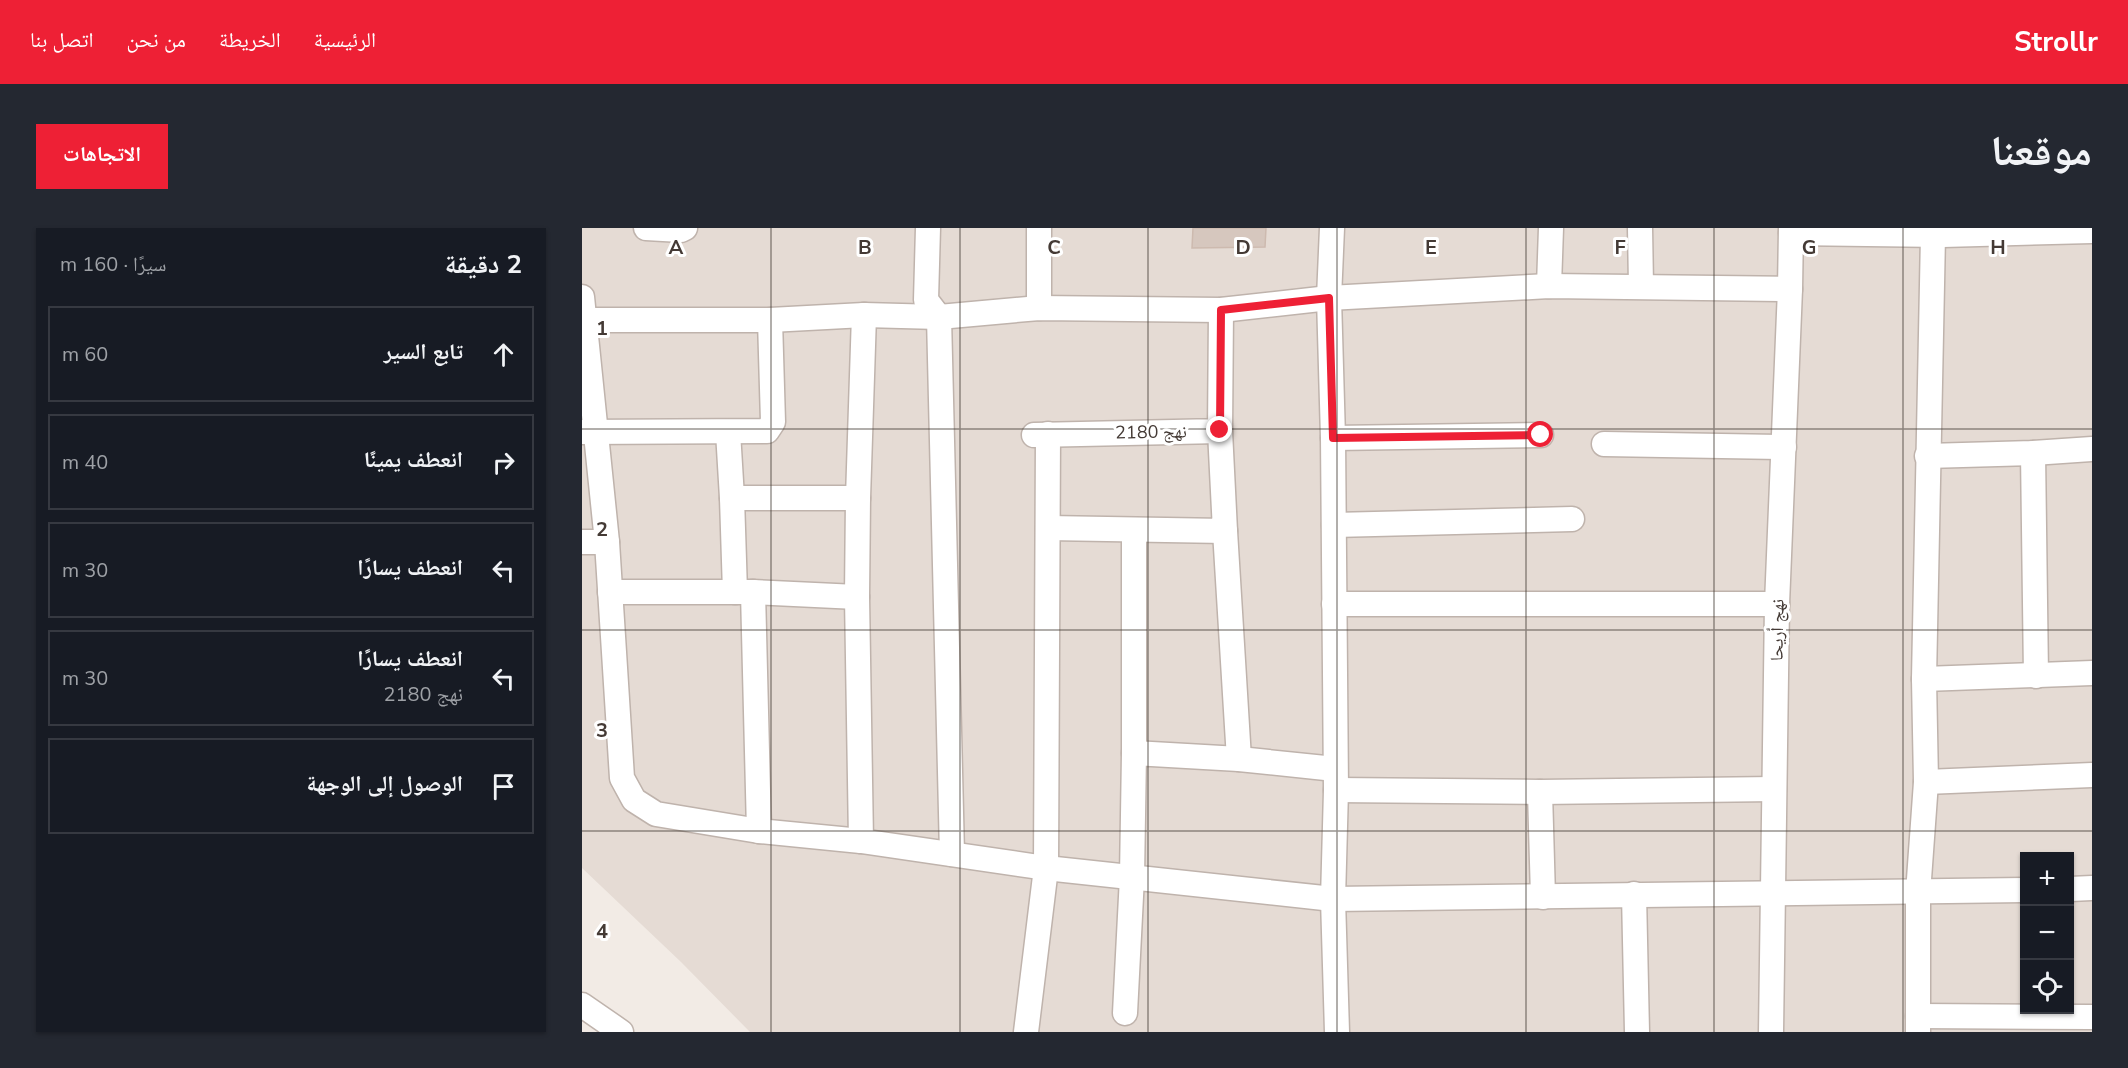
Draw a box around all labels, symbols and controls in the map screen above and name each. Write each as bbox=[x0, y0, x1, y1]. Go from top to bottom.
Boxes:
text: Strollr bbox=[2014, 23, 2098, 61]
text: اتصل بنا bbox=[30, 26, 94, 54]
text: من نحن bbox=[127, 26, 186, 54]
text: الخريطة bbox=[219, 26, 281, 54]
text: الرئيسية bbox=[314, 26, 376, 54]
text: موقعنا bbox=[1991, 123, 2092, 180]
button: الاتجاهات bbox=[36, 124, 168, 189]
text: A bbox=[669, 234, 684, 261]
text: B bbox=[858, 234, 872, 261]
text: C bbox=[1047, 234, 1061, 261]
text: D bbox=[1235, 234, 1251, 261]
text: E bbox=[1425, 234, 1437, 261]
text: F bbox=[1614, 234, 1626, 261]
text: G bbox=[1802, 234, 1816, 261]
text: H bbox=[1990, 234, 2006, 261]
text: 2 دقيقة bbox=[445, 247, 522, 282]
text: سيرًا · 160 m bbox=[60, 251, 166, 278]
text: 1 bbox=[596, 315, 608, 342]
text: تابع السير bbox=[384, 337, 463, 367]
icon: ahead bbox=[487, 338, 520, 371]
text: 60 m bbox=[62, 341, 108, 368]
route end bbox=[1206, 416, 1232, 442]
street label: نهج 2180 bbox=[1115, 419, 1187, 445]
route start bbox=[1527, 421, 1553, 447]
text: انعطف يمينًا bbox=[364, 445, 463, 475]
icon: right bbox=[487, 446, 520, 479]
text: 40 m bbox=[62, 449, 108, 476]
text: 2 bbox=[596, 516, 608, 543]
text: انعطف يسارًا bbox=[357, 553, 463, 583]
icon: left bbox=[487, 554, 520, 587]
text: 30 m bbox=[62, 557, 108, 584]
street label: نهج أريحا bbox=[1764, 599, 1790, 661]
text: انعطف يسارًا bbox=[357, 644, 463, 674]
icon: left bbox=[487, 662, 520, 695]
text: 30 m bbox=[62, 665, 108, 692]
text: نهج 2180 bbox=[383, 681, 463, 708]
text: 3 bbox=[596, 717, 608, 744]
text: الوصول إلى الوجهة bbox=[306, 769, 463, 799]
icon: arrive bbox=[487, 770, 520, 803]
map controls bbox=[2020, 852, 2074, 1014]
button: + bbox=[2020, 852, 2074, 906]
button: − bbox=[2020, 906, 2074, 960]
text: 4 bbox=[596, 918, 608, 945]
button: locate bbox=[2020, 960, 2074, 1014]

